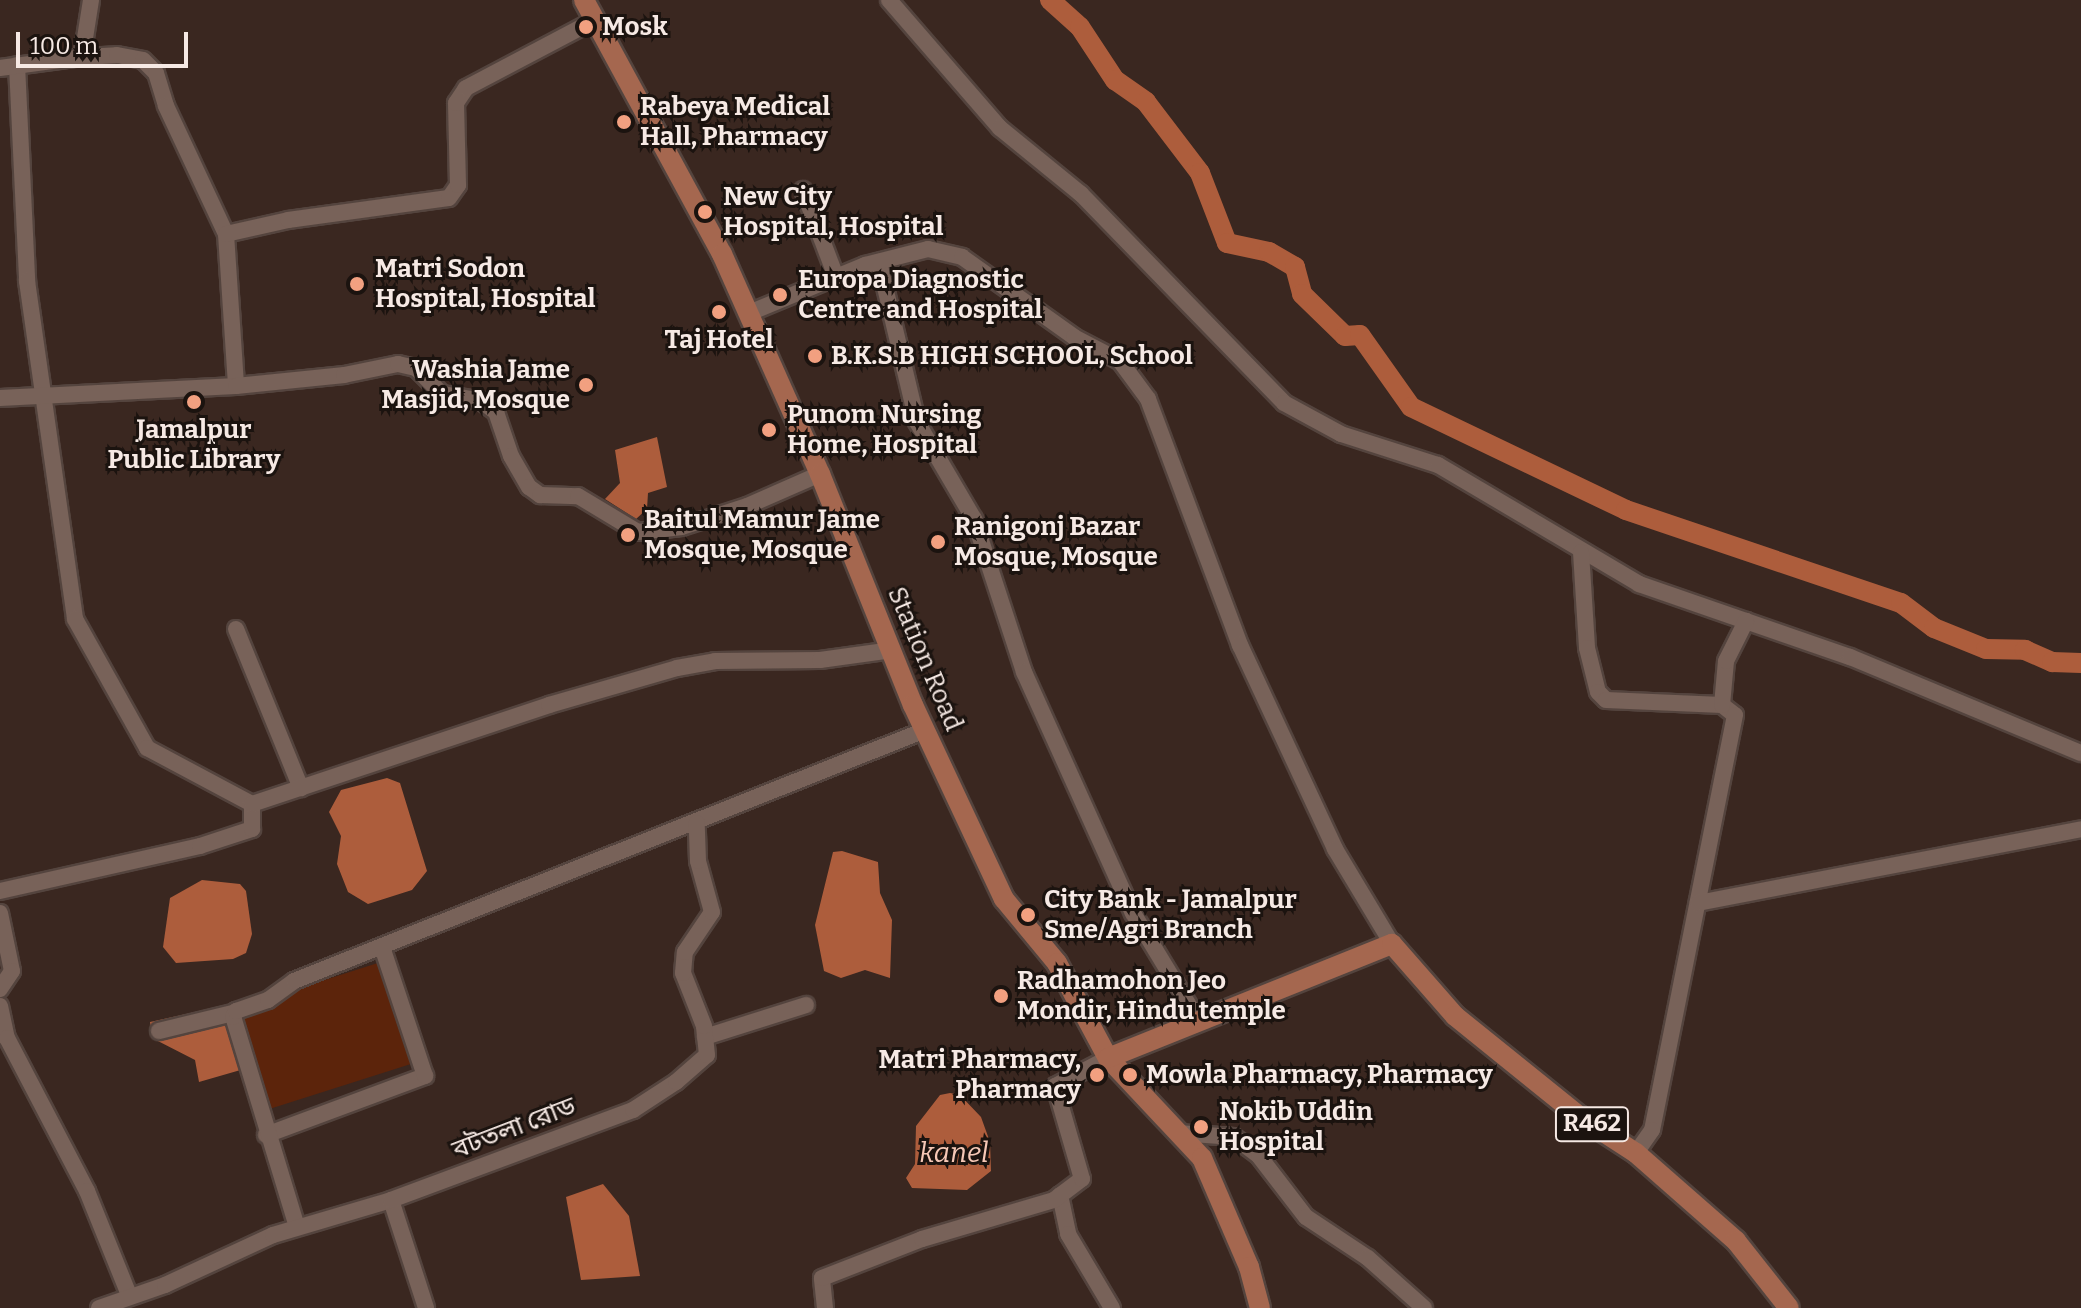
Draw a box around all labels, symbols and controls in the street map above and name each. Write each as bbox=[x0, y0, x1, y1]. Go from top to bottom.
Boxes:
place label: Mosk bbox=[602, 11, 668, 43]
scale bar bbox=[20, 16, 192, 66]
marker: Mosk bbox=[577, 18, 595, 36]
text: 100 m bbox=[30, 32, 98, 60]
place label: Rabeya Medical Hall, Pharmacy bbox=[640, 91, 830, 152]
marker: Rabeya Medical Hall, Pharmacy bbox=[615, 113, 633, 131]
place label: New City Hospital, Hospital bbox=[723, 181, 944, 242]
marker: New City Hospital, Hospital bbox=[694, 201, 716, 223]
place label: Matri Sodon Hospital, Hospital bbox=[375, 253, 596, 314]
place label: Europa Diagnostic Centre and Hospital bbox=[798, 264, 1042, 326]
marker: Matri Sodon Hospital, Hospital bbox=[346, 273, 368, 295]
marker: Europa Diagnostic Centre and Hospital bbox=[769, 284, 791, 306]
marker: Taj Hotel bbox=[710, 303, 728, 321]
place label: Taj Hotel bbox=[664, 324, 774, 356]
place label: B.K.S.B HIGH SCHOOL, School bbox=[831, 340, 1193, 372]
marker: B.K.S.B HIGH SCHOOL, School bbox=[806, 347, 824, 365]
place label: Washia Jame Masjid, Mosque bbox=[381, 354, 570, 416]
marker: Washia Jame Masjid, Mosque bbox=[577, 376, 595, 394]
marker: Jamalpur Public Library bbox=[185, 393, 203, 411]
place label: Punom Nursing Home, Hospital bbox=[787, 399, 982, 460]
place label: Jamalpur Public Library bbox=[108, 414, 280, 476]
marker: Punom Nursing Home, Hospital bbox=[758, 419, 780, 441]
place label: Baitul Mamur Jame Mosque, Mosque bbox=[644, 504, 880, 566]
place label: Ranigonj Bazar Mosque, Mosque bbox=[954, 511, 1158, 572]
marker: Baitul Mamur Jame Mosque, Mosque bbox=[619, 526, 637, 544]
marker: Ranigonj Bazar Mosque, Mosque bbox=[929, 533, 947, 551]
street label: Station Road bbox=[881, 582, 969, 736]
place label: City Bank - Jamalpur Sme/Agri Branch bbox=[1044, 884, 1297, 946]
marker: City Bank - Jamalpur Sme/Agri Branch bbox=[1019, 906, 1037, 924]
place label: Radhamohon Jeo Mondir, Hindu temple bbox=[1017, 965, 1286, 1026]
marker: Radhamohon Jeo Mondir, Hindu temple bbox=[992, 987, 1010, 1005]
place label: Matri Pharmacy, Pharmacy bbox=[878, 1044, 1081, 1106]
place label: Mowla Pharmacy, Pharmacy bbox=[1146, 1059, 1493, 1091]
marker: Matri Pharmacy, Pharmacy bbox=[1088, 1066, 1106, 1084]
marker: Mowla Pharmacy, Pharmacy bbox=[1121, 1066, 1139, 1084]
street label: বটতলা রোড bbox=[448, 1090, 580, 1166]
place label: Nokib Uddin Hospital bbox=[1219, 1096, 1373, 1158]
road number: R462 bbox=[1554, 1104, 1630, 1144]
marker: Nokib Uddin Hospital bbox=[1190, 1116, 1212, 1138]
water label: kanel bbox=[919, 1136, 989, 1170]

